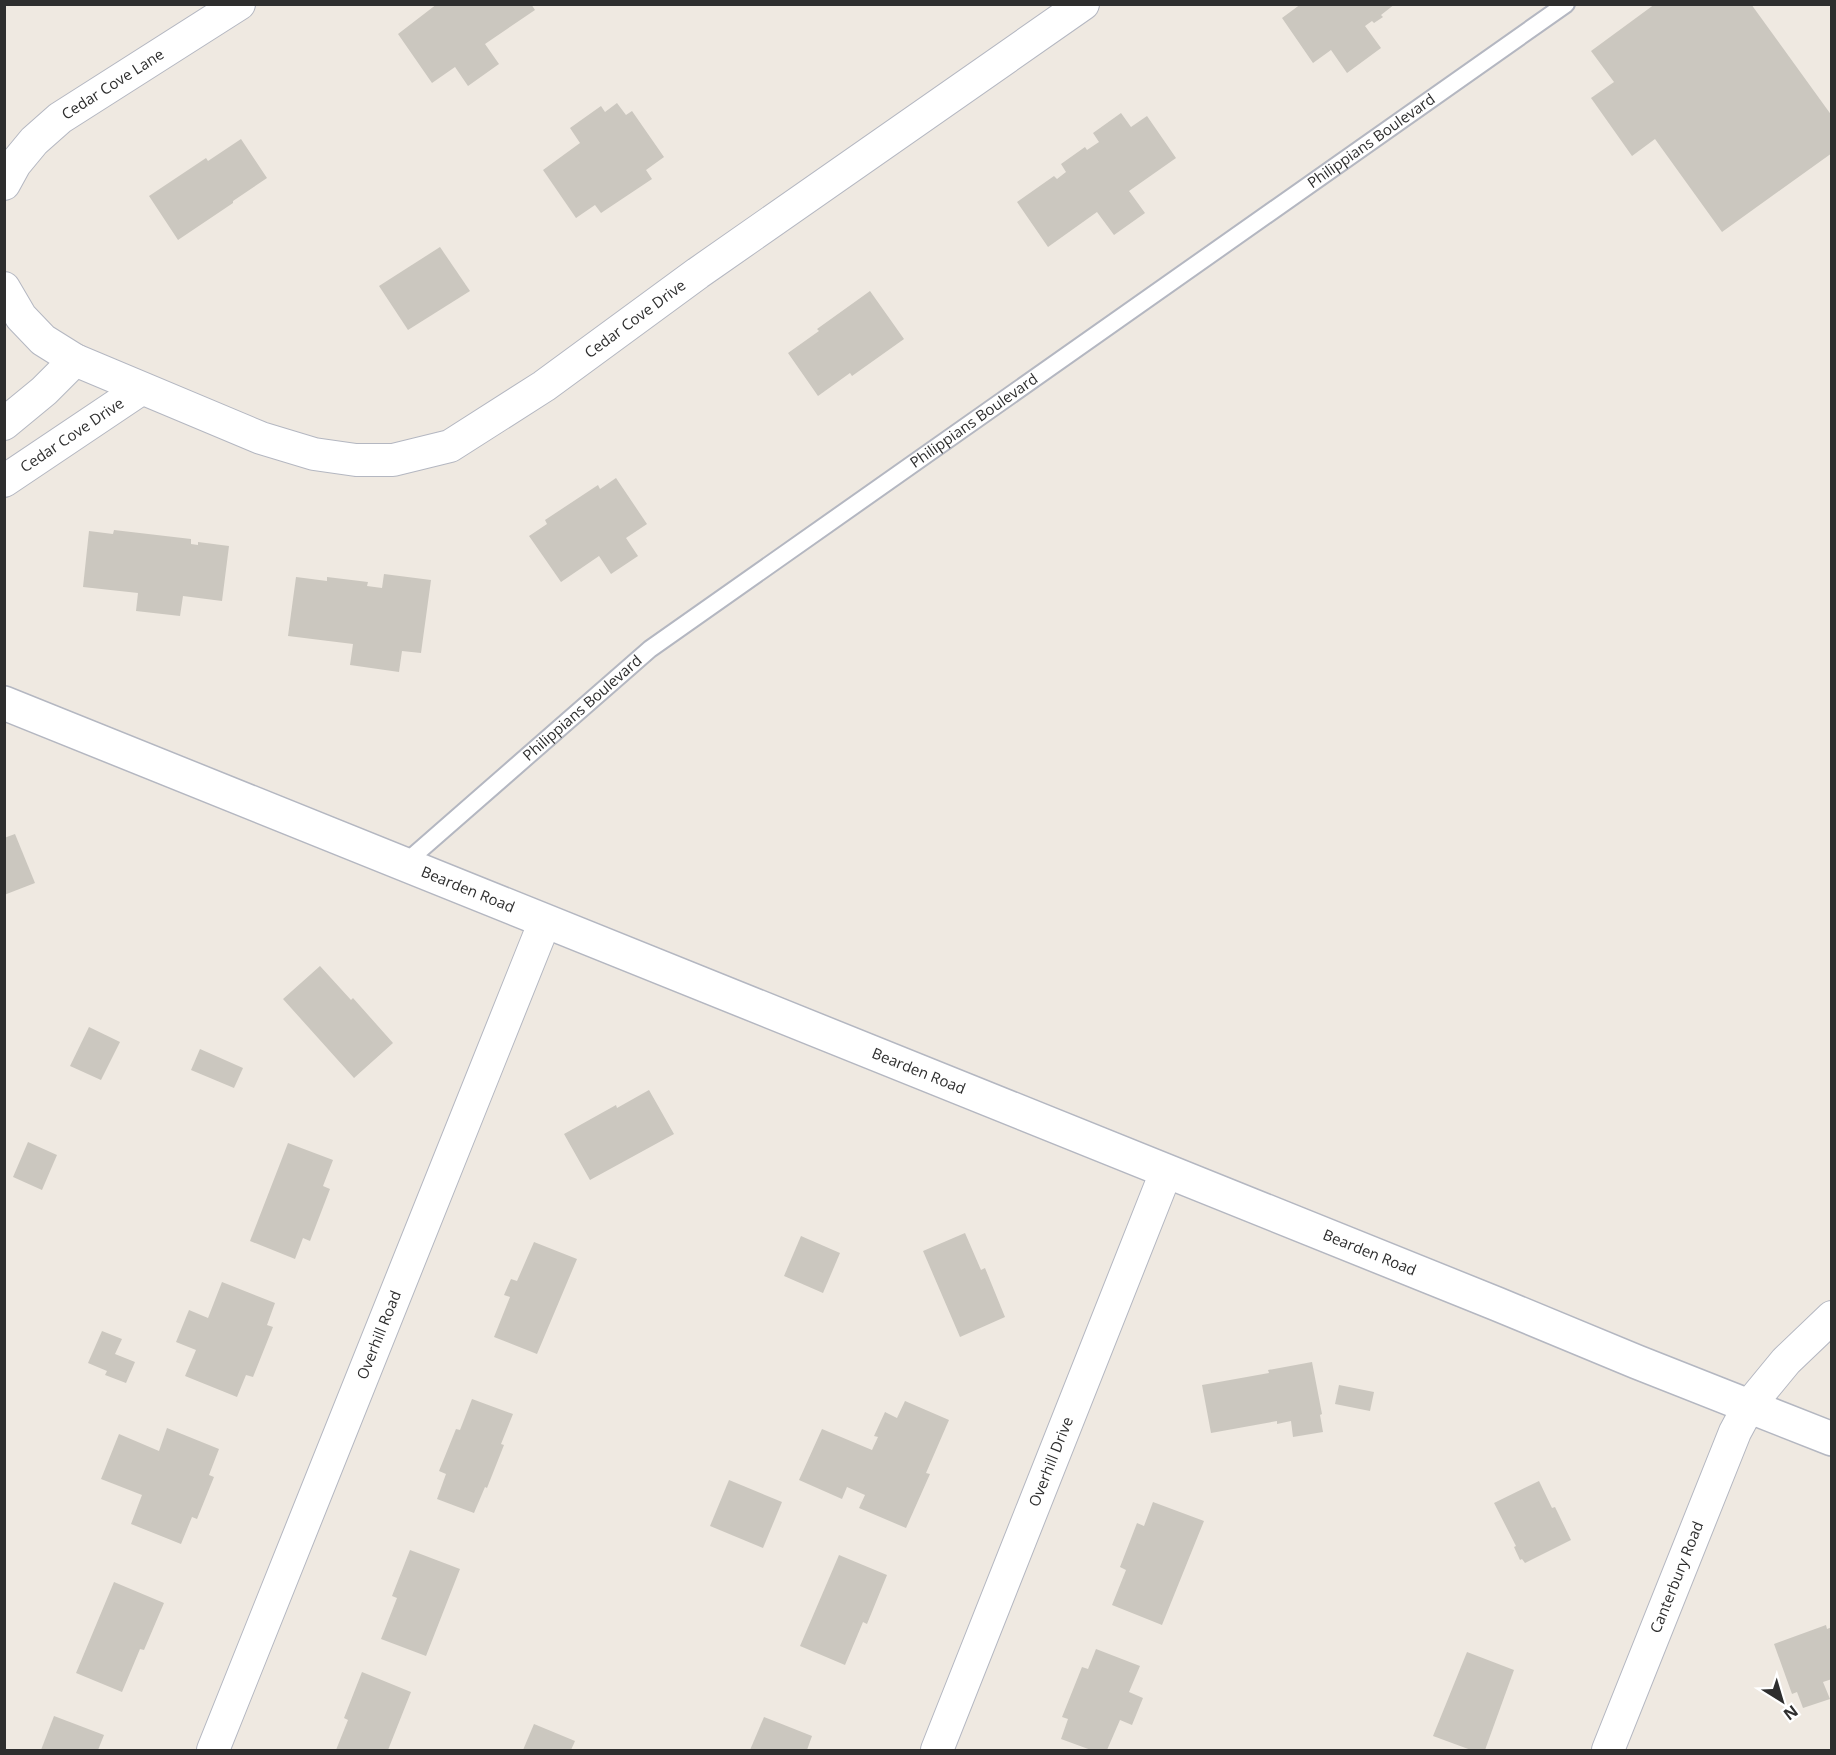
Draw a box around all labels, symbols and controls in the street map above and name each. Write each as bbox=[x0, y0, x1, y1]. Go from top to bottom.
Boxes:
street label: Cedar Cove Lane bbox=[57, 43, 167, 124]
street label: Philippians Boulevard bbox=[1303, 88, 1439, 192]
street label: Cedar Cove Drive bbox=[580, 275, 689, 362]
street label: Philippians Boulevard bbox=[906, 368, 1041, 472]
street label: Cedar Cove Drive bbox=[16, 393, 127, 476]
street label: Philippians Boulevard bbox=[518, 650, 646, 765]
street label: Bearden Road bbox=[418, 861, 518, 917]
street label: Bearden Road bbox=[869, 1042, 969, 1098]
street label: Bearden Road bbox=[1320, 1224, 1420, 1280]
street label: Overhill Road bbox=[351, 1287, 405, 1382]
street label: Overhill Drive bbox=[1023, 1414, 1077, 1509]
street label: Canterbury Road bbox=[1645, 1518, 1707, 1636]
north arrow bbox=[1752, 1671, 1812, 1731]
text: N bbox=[1779, 1700, 1803, 1726]

